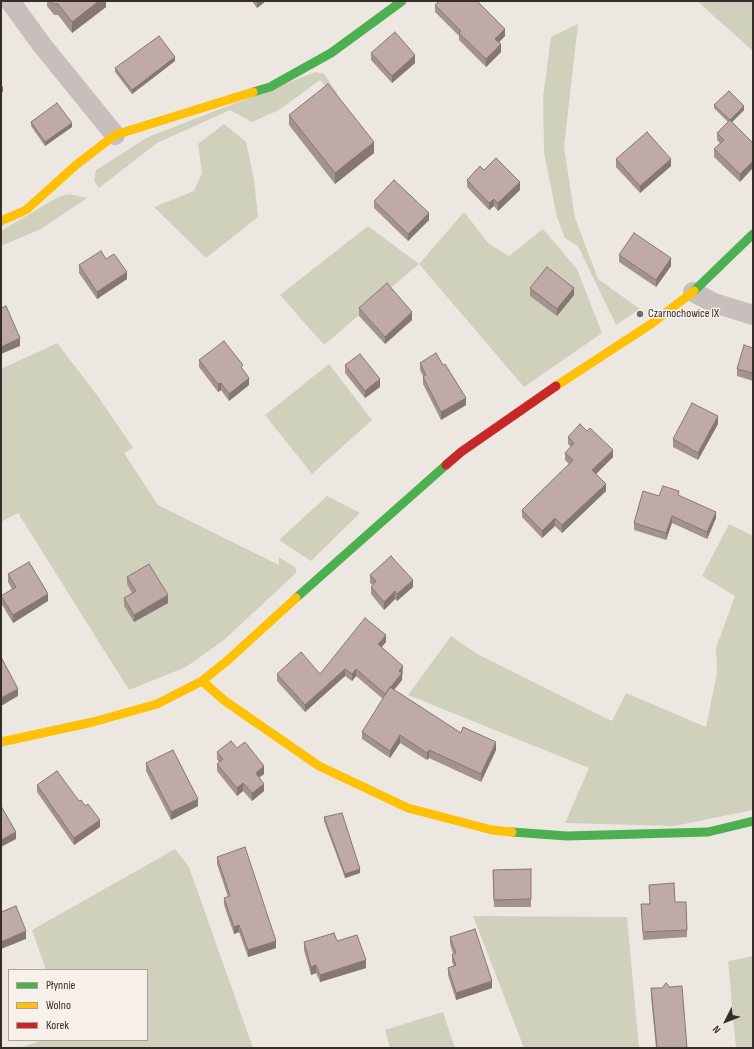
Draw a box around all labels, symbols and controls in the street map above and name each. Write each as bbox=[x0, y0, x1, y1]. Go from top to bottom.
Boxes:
place label: Czarnochowice IX bbox=[648, 307, 719, 321]
marker: Czarnochowice IX bbox=[635, 309, 645, 319]
legend bbox=[8, 969, 148, 1041]
text: Płynnie bbox=[46, 978, 75, 993]
text: Wolno bbox=[46, 998, 71, 1013]
north arrow bbox=[706, 1001, 746, 1041]
text: Korek bbox=[46, 1018, 69, 1033]
text: N bbox=[710, 1023, 724, 1036]

